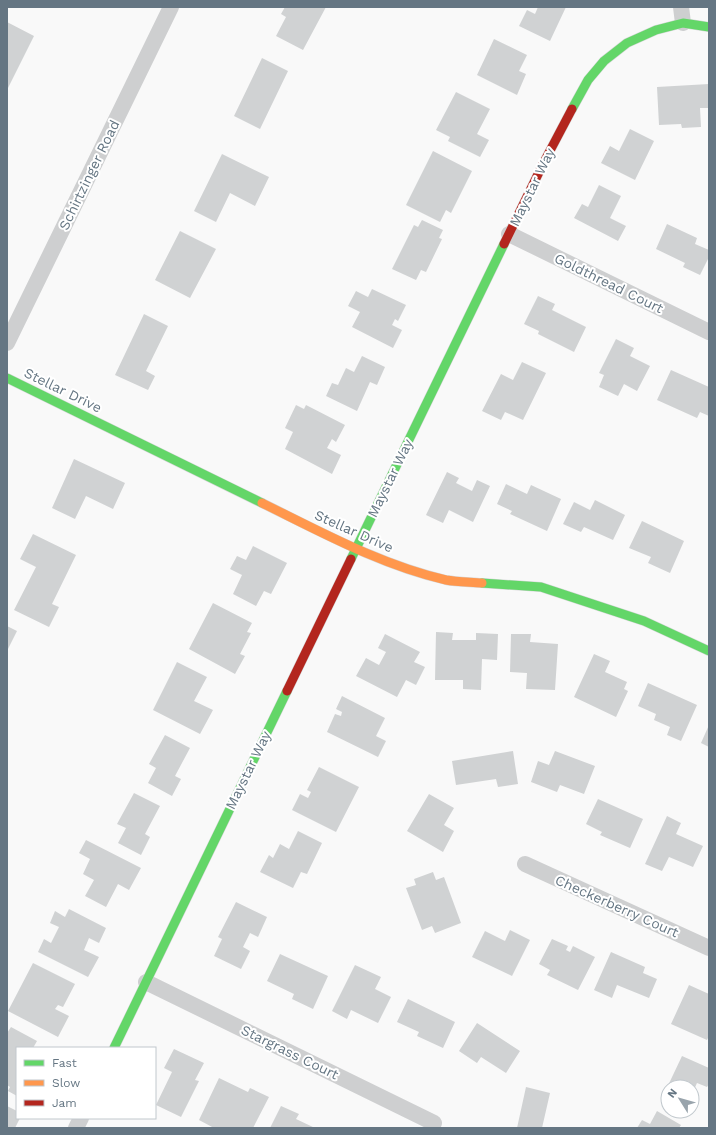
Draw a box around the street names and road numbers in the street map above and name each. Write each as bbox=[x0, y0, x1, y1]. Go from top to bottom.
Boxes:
street label: Schirtzinger Road bbox=[55, 118, 123, 232]
street label: Maystar Way bbox=[506, 145, 558, 229]
street label: Goldthread Court bbox=[552, 250, 666, 316]
street label: Stellar Drive bbox=[22, 364, 104, 416]
street label: Maystar Way bbox=[364, 436, 416, 520]
street label: Stellar Drive bbox=[312, 507, 396, 555]
street label: Maystar Way bbox=[222, 728, 274, 812]
street label: Checkerberry Court bbox=[553, 872, 681, 940]
street label: Stargrass Court bbox=[239, 1022, 341, 1083]

